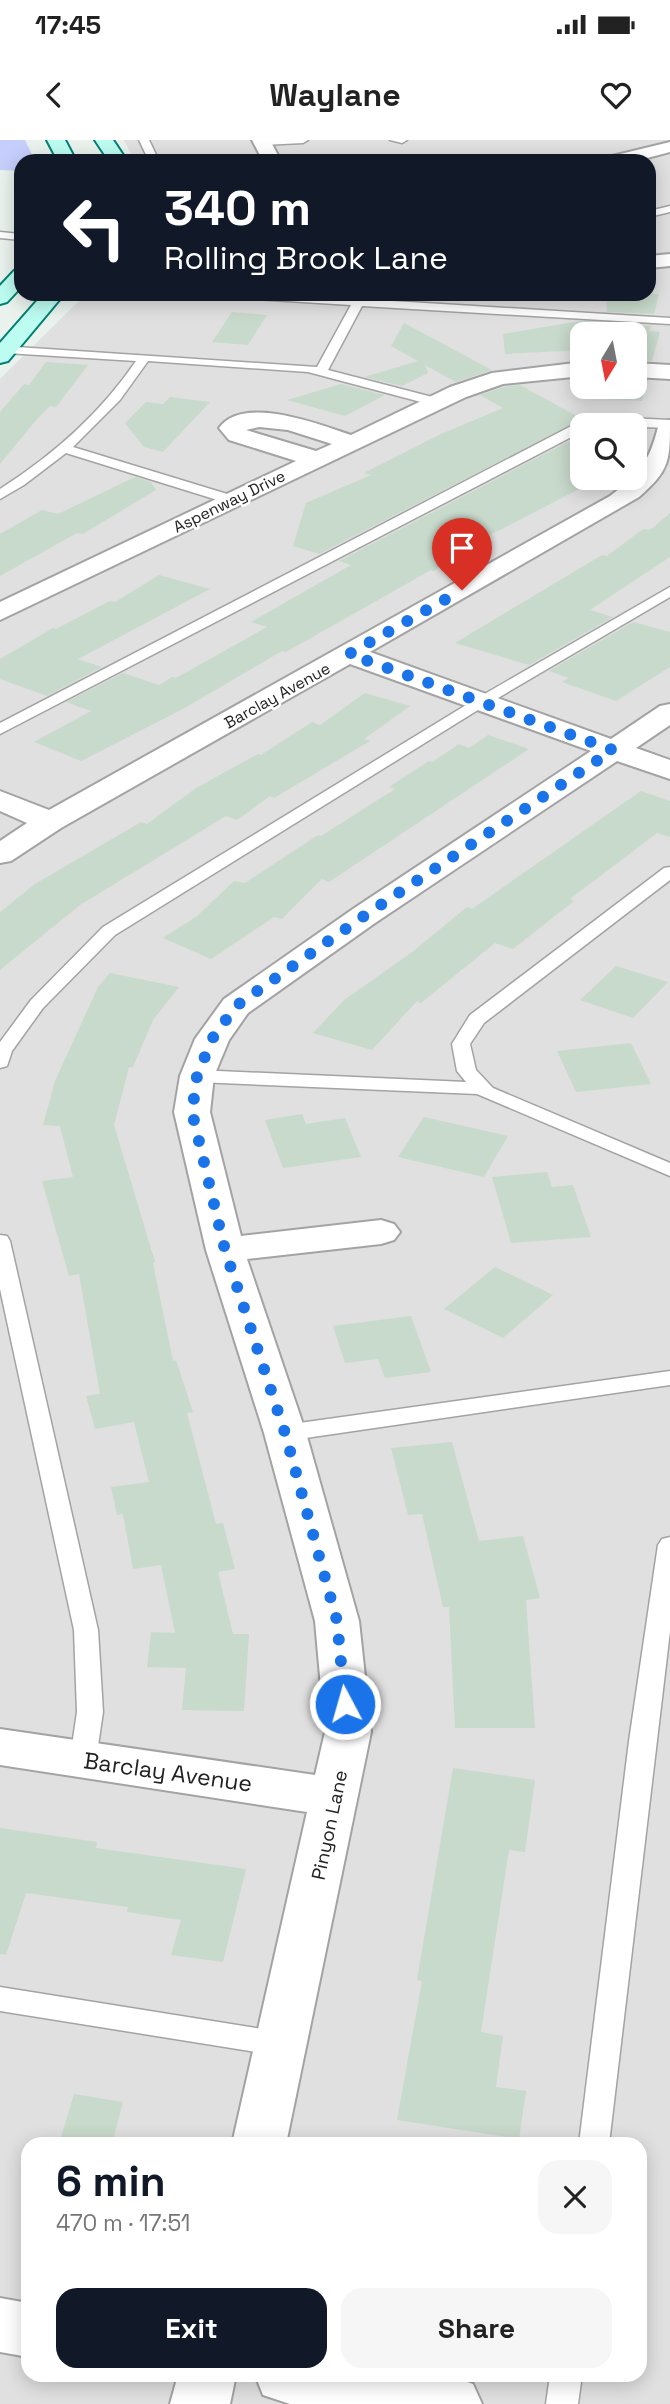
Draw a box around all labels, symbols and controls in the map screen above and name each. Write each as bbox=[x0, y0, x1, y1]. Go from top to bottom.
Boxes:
text: 17:45 bbox=[35, 8, 101, 42]
text: Waylane bbox=[269, 75, 401, 115]
icon: back bbox=[35, 76, 73, 114]
icon: heart bbox=[597, 76, 635, 114]
text: 340 m bbox=[164, 177, 311, 239]
icon: left bbox=[49, 182, 140, 273]
text: Rolling Brook Lane bbox=[164, 238, 448, 278]
north arrow bbox=[570, 322, 648, 399]
map controls bbox=[570, 322, 647, 490]
button: search bbox=[570, 413, 647, 490]
street label: Aspenway Drive bbox=[170, 465, 289, 538]
pin bbox=[432, 518, 492, 590]
icon: arrive bbox=[443, 529, 481, 567]
street label: Barclay Avenue bbox=[220, 658, 334, 733]
position arrow bbox=[308, 1667, 382, 1741]
street label: Barclay Avenue bbox=[82, 1745, 254, 1799]
street label: Pinyon Lane bbox=[306, 1768, 353, 1882]
text: 6 min bbox=[56, 2155, 166, 2208]
button: close bbox=[538, 2160, 612, 2234]
text: 470 m · 17:51 bbox=[56, 2208, 190, 2238]
button: Exit bbox=[56, 2288, 327, 2368]
button: Share bbox=[341, 2288, 612, 2368]

